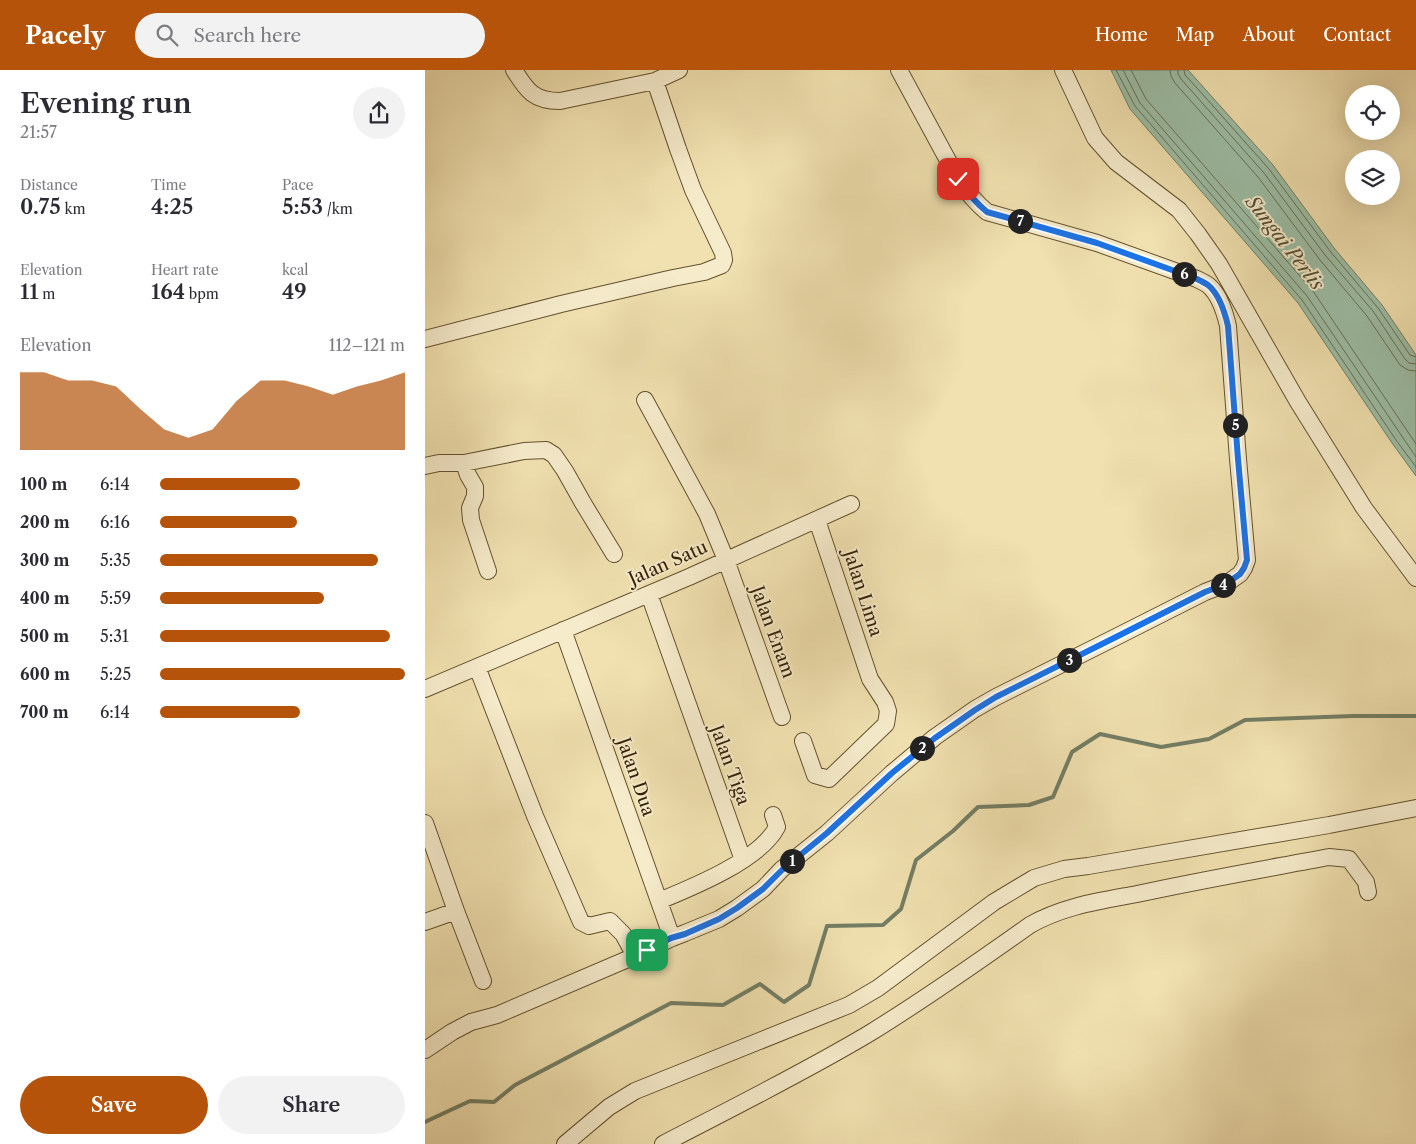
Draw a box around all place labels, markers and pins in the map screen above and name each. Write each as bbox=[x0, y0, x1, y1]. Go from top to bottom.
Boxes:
pin bbox=[937, 158, 979, 200]
pin: 7 bbox=[1007, 208, 1033, 234]
pin: 6 bbox=[1171, 262, 1197, 286]
pin: 5 bbox=[1223, 412, 1247, 438]
pin: 4 bbox=[1211, 572, 1235, 598]
pin: 3 bbox=[1057, 648, 1081, 672]
pin: 2 bbox=[909, 736, 935, 760]
pin: 1 bbox=[779, 848, 805, 874]
pin bbox=[626, 929, 668, 971]

